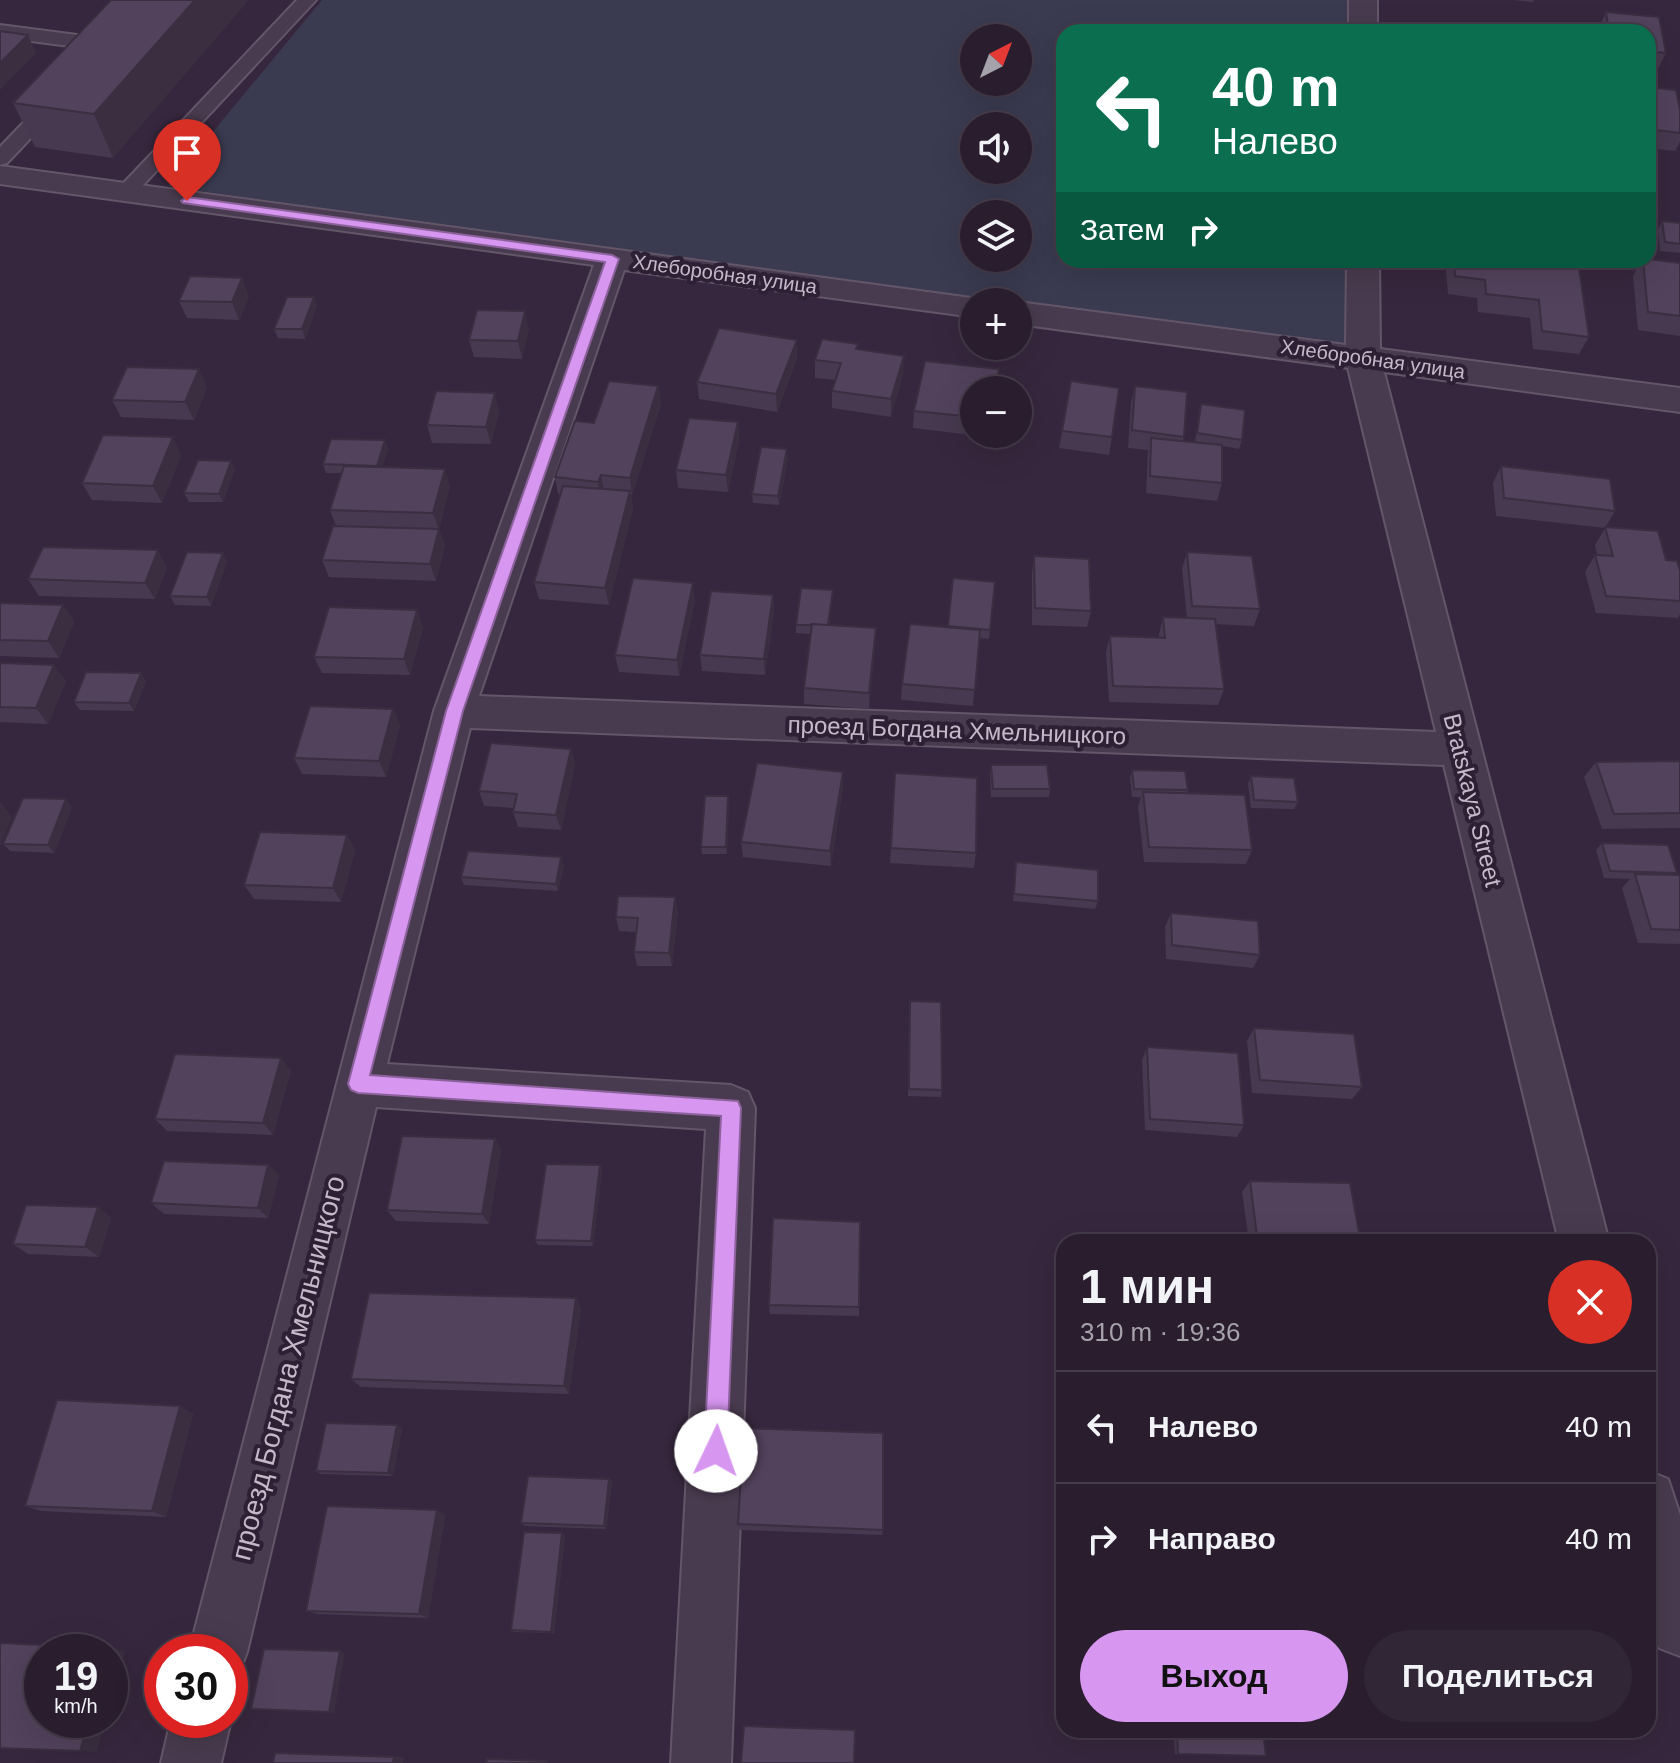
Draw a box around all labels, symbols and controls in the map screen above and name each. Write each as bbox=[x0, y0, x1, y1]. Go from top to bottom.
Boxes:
north arrow bbox=[960, 24, 1032, 96]
map controls bbox=[960, 24, 1032, 448]
text: 40 m bbox=[1212, 55, 1340, 118]
icon: left bbox=[1080, 56, 1184, 160]
button: sound bbox=[960, 112, 1032, 184]
pin bbox=[153, 119, 221, 201]
text: Налево bbox=[1212, 121, 1338, 162]
icon: arrive bbox=[165, 131, 209, 175]
button: layers bbox=[960, 200, 1032, 272]
icon: right bbox=[1181, 208, 1225, 252]
text: Затем bbox=[1080, 213, 1165, 246]
street label: Хлеборобная улица bbox=[632, 250, 819, 298]
button: + bbox=[960, 288, 1032, 360]
street label: Хлеборобная улица bbox=[1280, 335, 1467, 383]
button: − bbox=[960, 376, 1032, 448]
street label: проезд Богдана Хмельницкого bbox=[787, 711, 1127, 749]
street label: Bratskaya Street bbox=[1438, 711, 1508, 890]
street label: проезд Богдана Хмельницкого bbox=[225, 1173, 351, 1563]
text: 1 мин bbox=[1080, 1260, 1214, 1313]
button: close bbox=[1548, 1260, 1632, 1344]
text: 310 m · 19:36 bbox=[1080, 1317, 1240, 1347]
icon: left bbox=[1080, 1405, 1124, 1449]
position arrow bbox=[674, 1409, 758, 1493]
text: Налево bbox=[1148, 1410, 1258, 1443]
text: 40 m bbox=[1565, 1410, 1632, 1443]
icon: right bbox=[1080, 1517, 1124, 1561]
text: Направо bbox=[1148, 1522, 1276, 1555]
text: 40 m bbox=[1565, 1522, 1632, 1555]
button: Выход bbox=[1080, 1630, 1348, 1722]
button: Поделиться bbox=[1364, 1630, 1632, 1722]
speed limit sign: 30 bbox=[144, 1634, 248, 1738]
text: 19 bbox=[54, 1654, 98, 1698]
text: km/h bbox=[54, 1695, 98, 1717]

